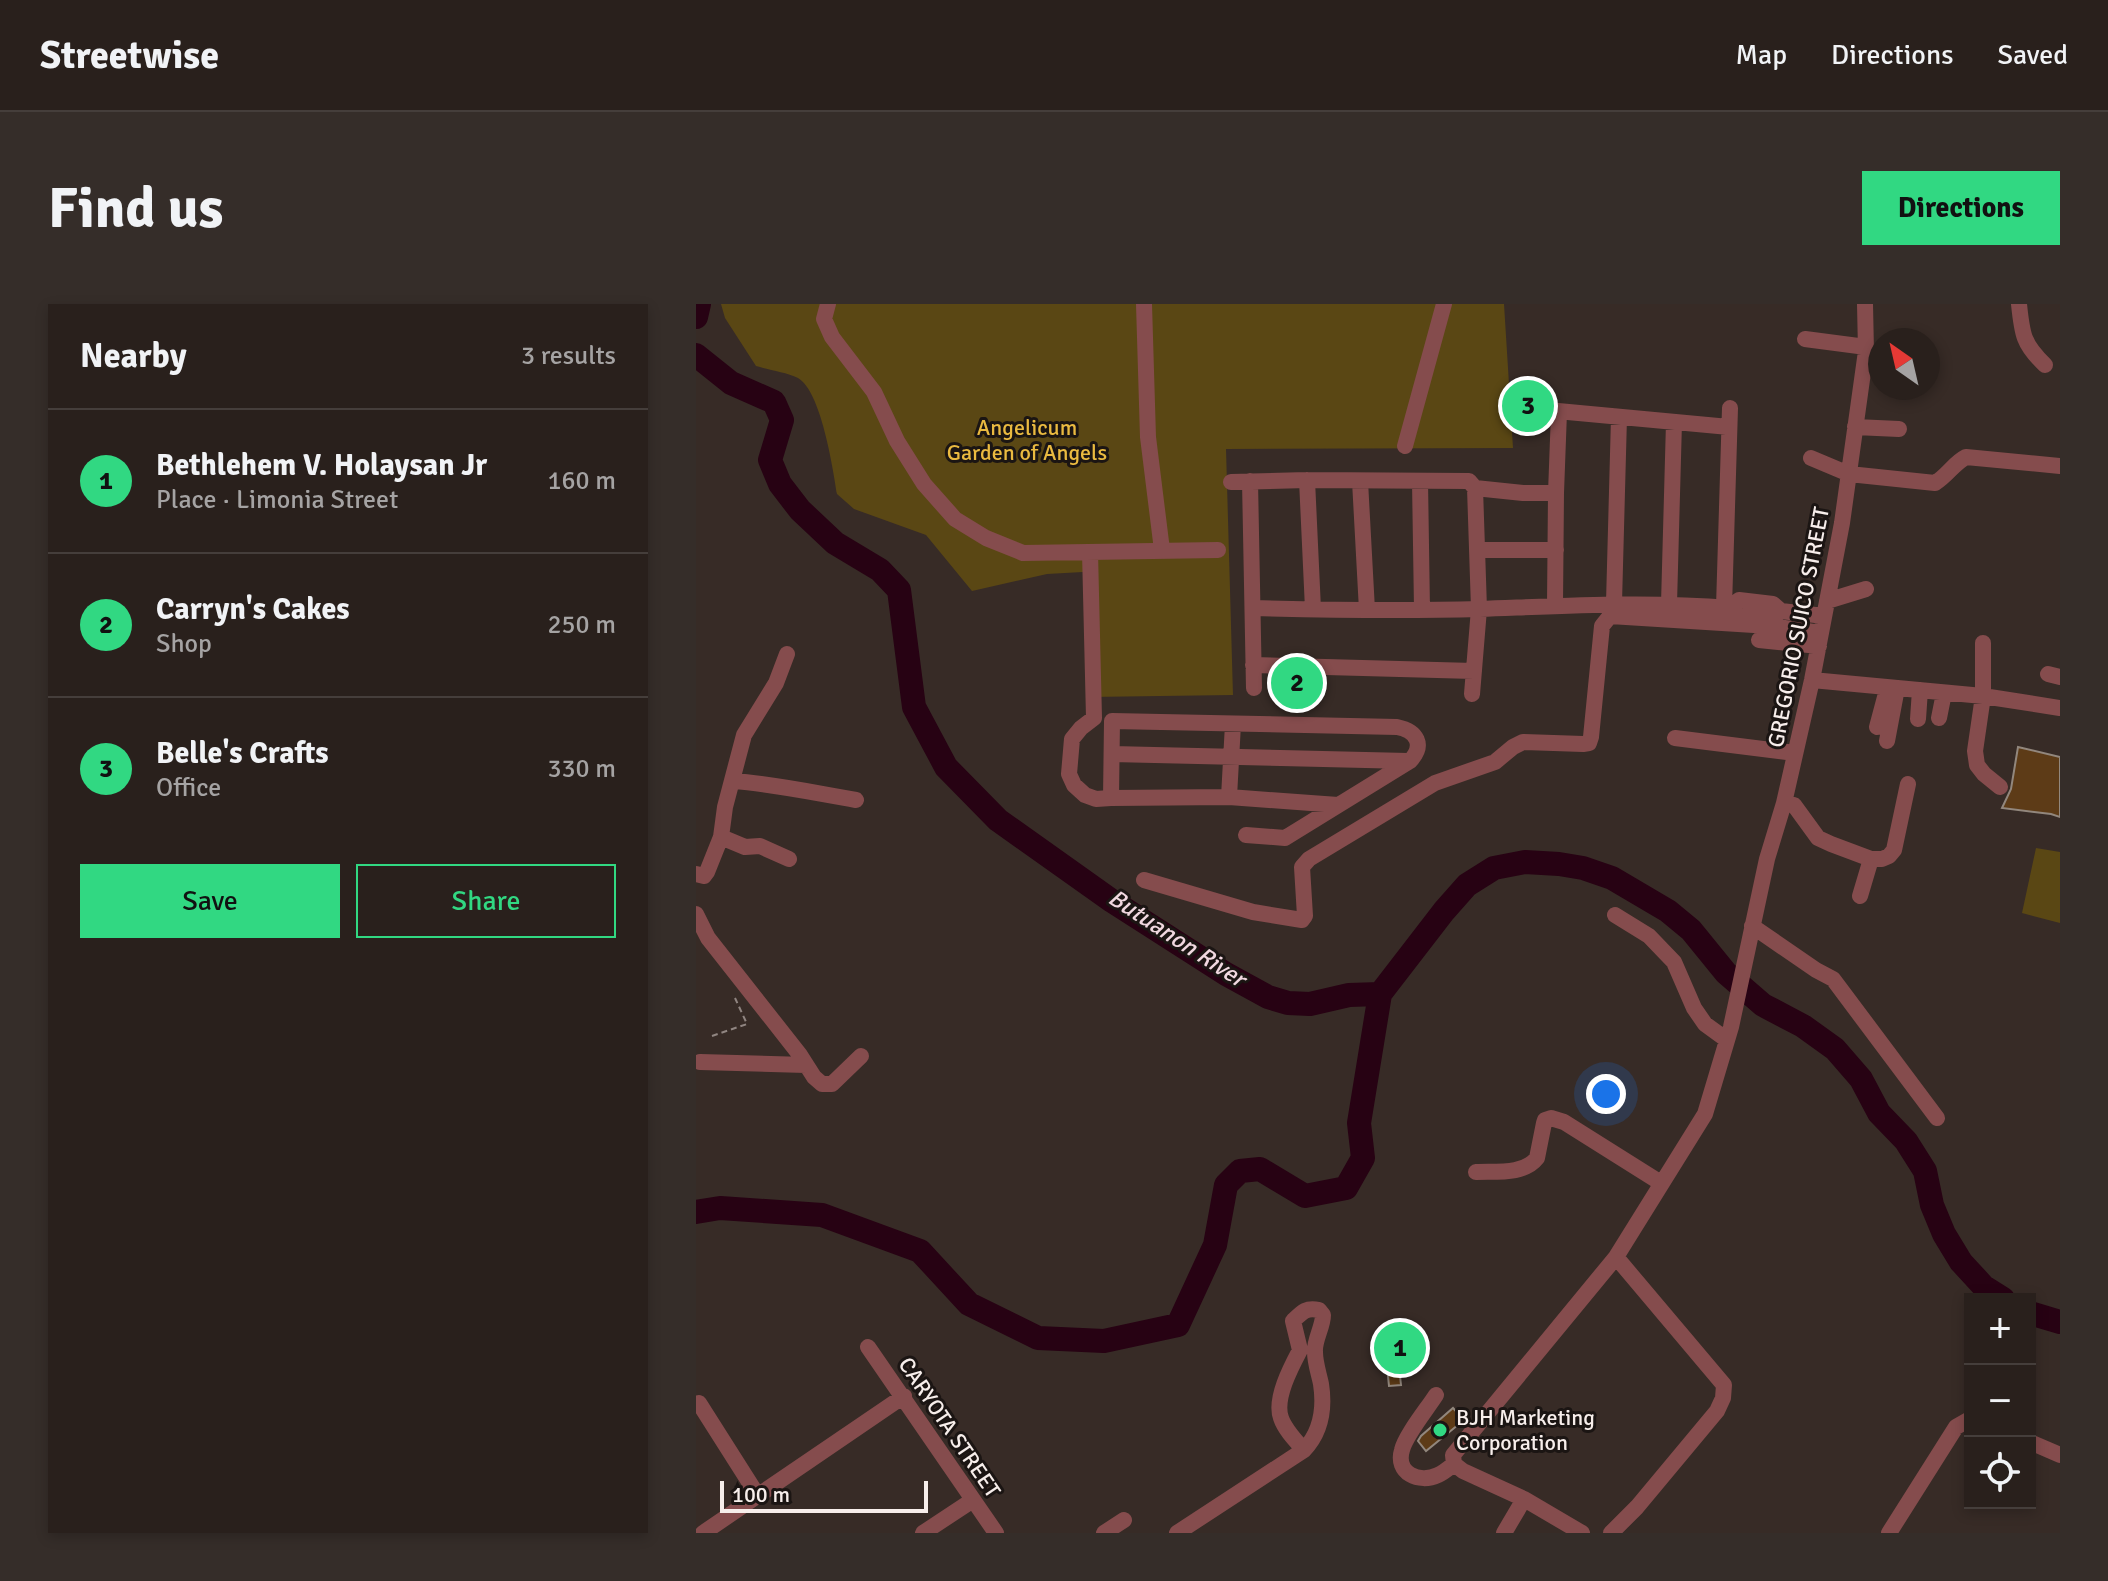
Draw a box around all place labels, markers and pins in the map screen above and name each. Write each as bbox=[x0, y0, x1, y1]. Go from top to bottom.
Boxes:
pin: 3 bbox=[1502, 376, 1554, 436]
pin: 2 bbox=[1271, 653, 1323, 713]
pin: 1 bbox=[1374, 1318, 1426, 1378]
place label: BJH Marketing Corporation bbox=[1456, 1404, 1595, 1456]
marker: BJH Marketing Corporation bbox=[1431, 1421, 1449, 1439]

